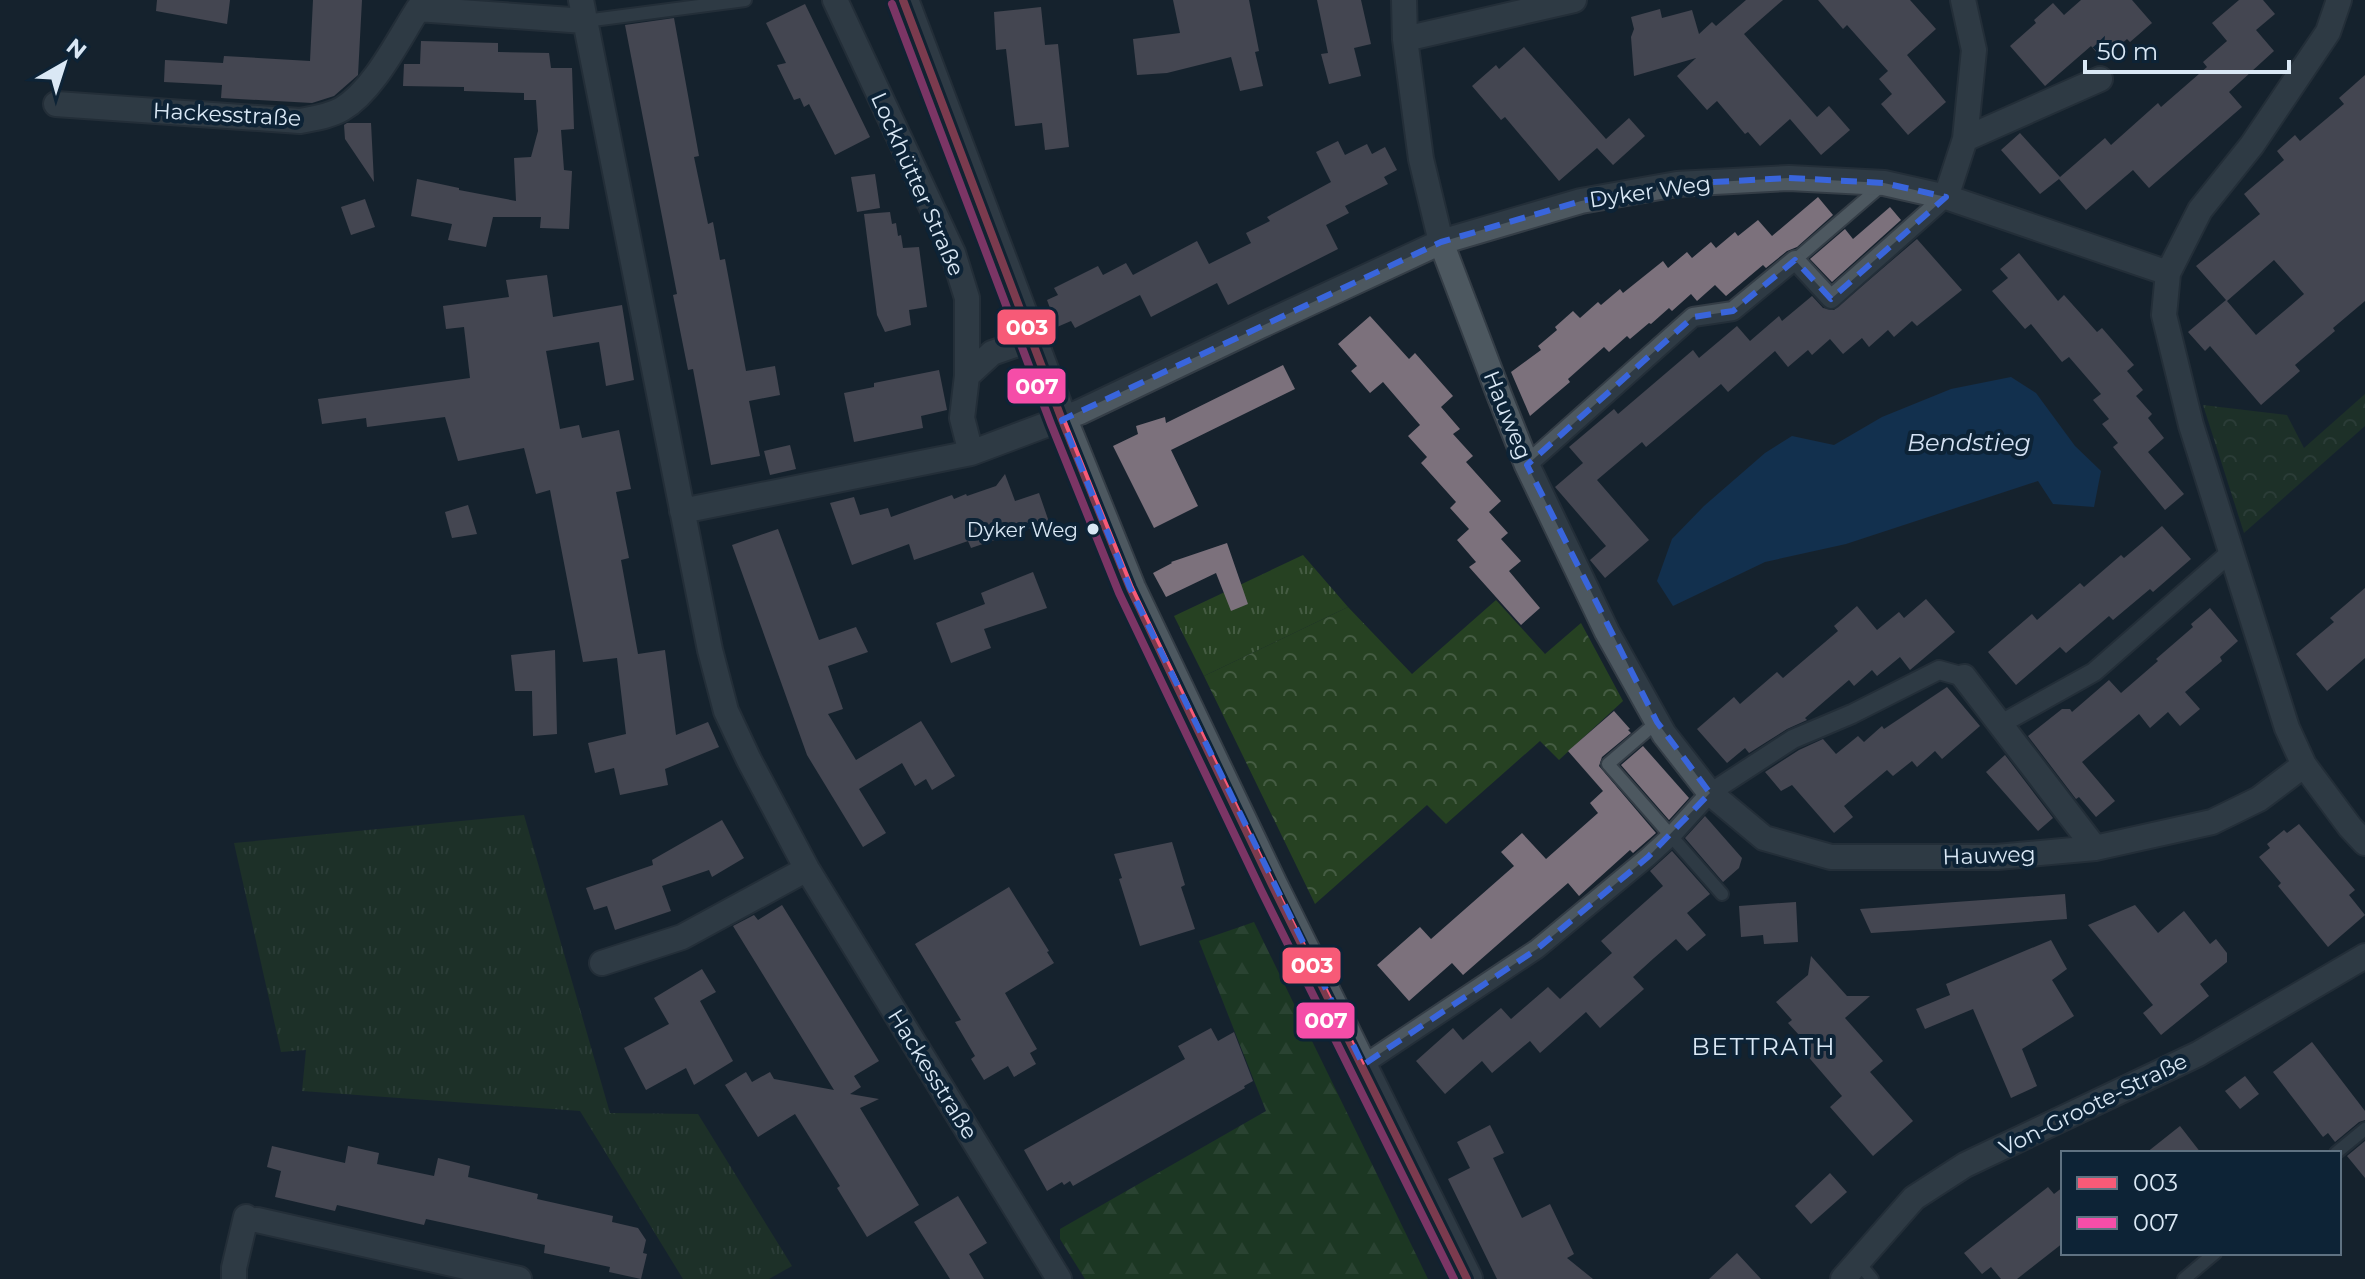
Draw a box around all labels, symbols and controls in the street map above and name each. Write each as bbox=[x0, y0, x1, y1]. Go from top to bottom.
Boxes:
north arrow bbox=[24, 24, 104, 104]
scale bar bbox=[2085, 24, 2289, 74]
text: N bbox=[61, 33, 92, 65]
text: 50 m bbox=[2097, 37, 2158, 66]
street label: Lockhütter Straße bbox=[865, 88, 970, 280]
street label: Hackesstraße bbox=[152, 97, 302, 132]
street label: Dyker Weg bbox=[1588, 170, 1712, 213]
line badge: 003 bbox=[996, 308, 1057, 346]
text: 003 bbox=[1006, 314, 1048, 341]
line badge: 007 bbox=[1006, 367, 1067, 405]
street label: Hauweg bbox=[1478, 367, 1537, 463]
text: 007 bbox=[1015, 373, 1059, 400]
water label: Bendstieg bbox=[1907, 428, 2031, 457]
place label: Dyker Weg bbox=[967, 518, 1078, 542]
marker: Dyker Weg bbox=[1085, 521, 1101, 537]
street label: Hauweg bbox=[1942, 840, 2036, 871]
line badge: 003 bbox=[1281, 946, 1342, 985]
text: 003 bbox=[1291, 952, 1333, 979]
line badge: 007 bbox=[1295, 1001, 1356, 1040]
street label: Hackesstraße bbox=[882, 1004, 983, 1144]
text: 007 bbox=[1304, 1007, 1348, 1034]
district label: BETTRATH bbox=[1692, 1032, 1836, 1061]
street label: Von-Groote-Straße bbox=[1995, 1047, 2192, 1162]
legend bbox=[2061, 1151, 2341, 1255]
text: 003 bbox=[2133, 1168, 2178, 1197]
text: 007 bbox=[2133, 1208, 2179, 1237]

